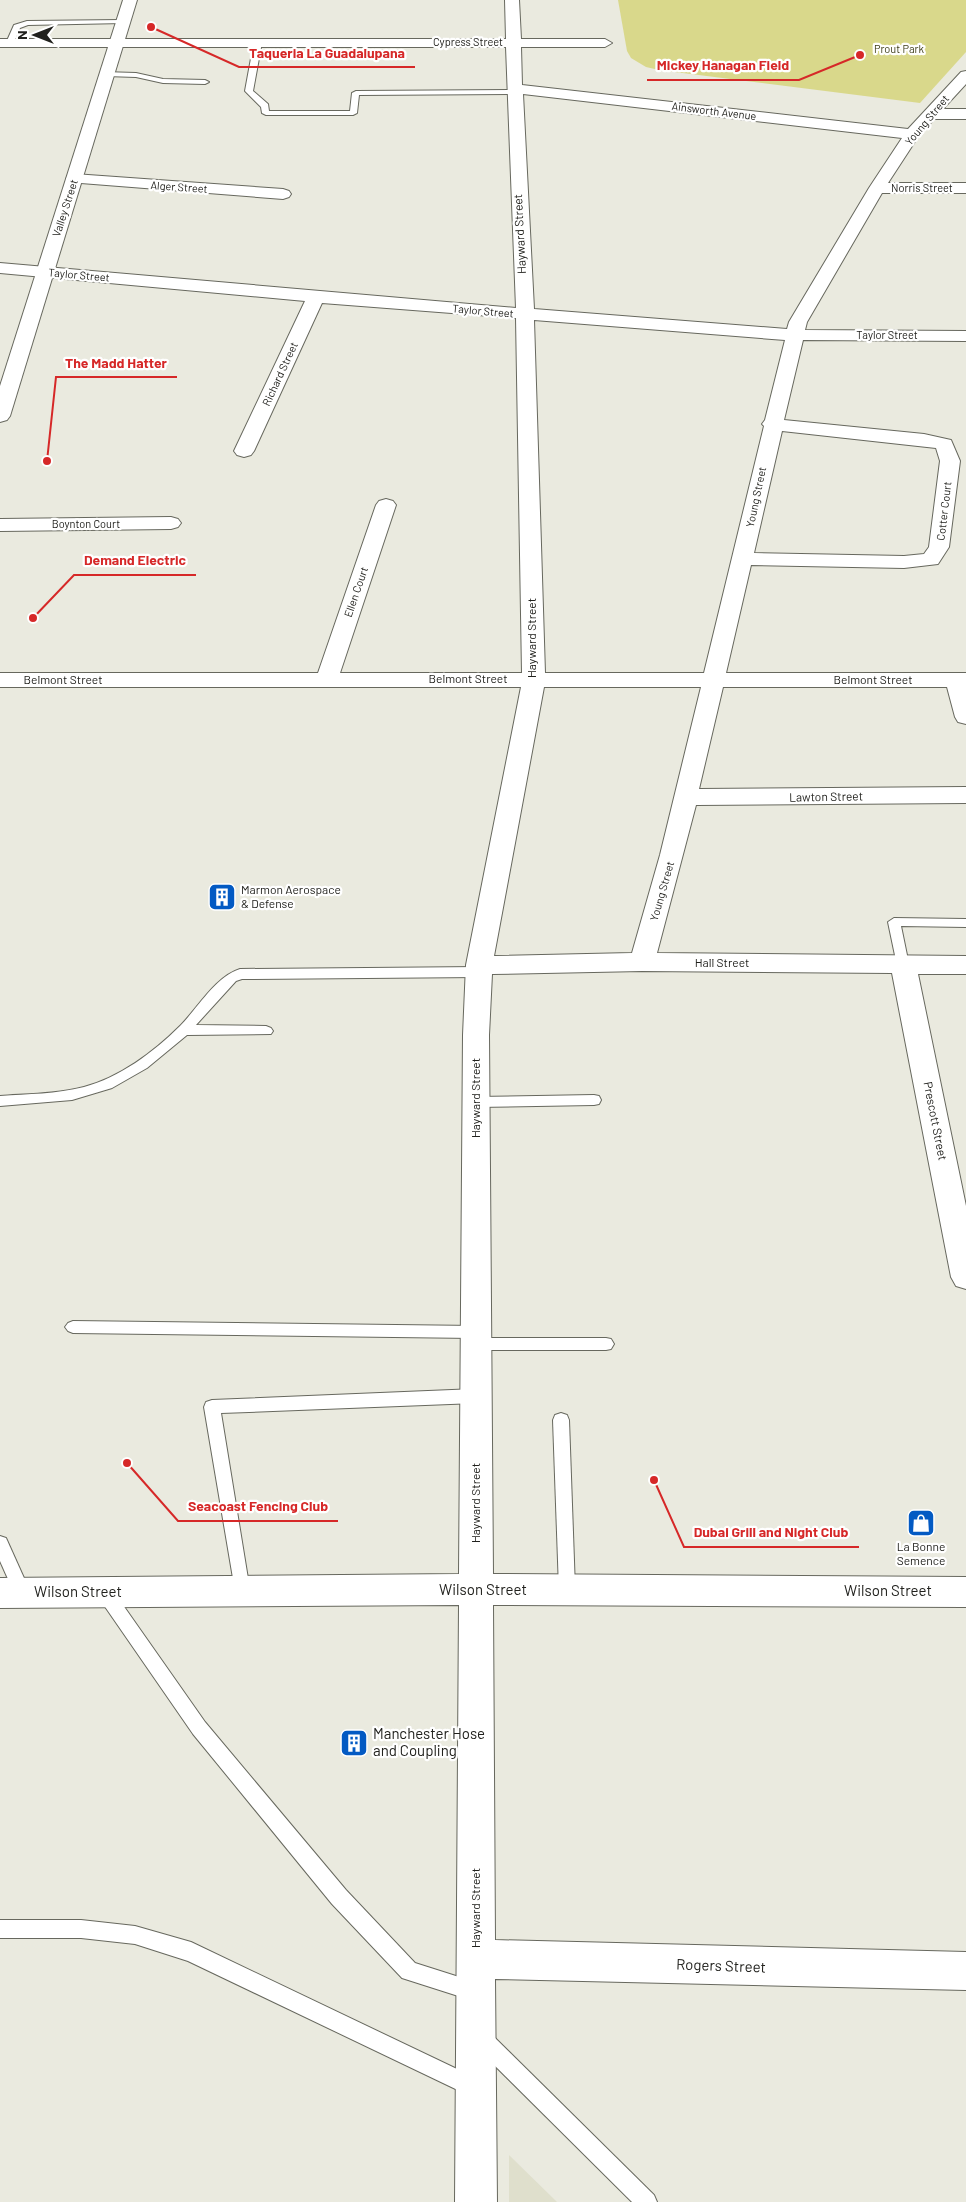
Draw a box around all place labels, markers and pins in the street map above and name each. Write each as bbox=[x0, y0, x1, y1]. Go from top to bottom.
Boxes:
callout: Taqueria La Guadalupana bbox=[239, 38, 415, 67]
callout: Mickey Hanagan Field bbox=[647, 51, 799, 80]
callout: The Madd Hatter bbox=[56, 348, 177, 377]
callout: Demand Electric bbox=[74, 546, 196, 575]
building icon: Marmon Aerospace & Defense bbox=[207, 882, 237, 912]
place label: Marmon Aerospace & Defense bbox=[241, 882, 341, 910]
callout: Seacoast Fencing Club bbox=[178, 1492, 338, 1521]
shop icon: La Bonne Semence bbox=[906, 1508, 936, 1538]
callout: Dubai Grill and Night Club bbox=[684, 1518, 859, 1547]
place label: La Bonne Semence bbox=[897, 1539, 945, 1567]
place label: Manchester Hose and Coupling bbox=[373, 1724, 485, 1759]
building icon: Manchester Hose and Coupling bbox=[339, 1728, 369, 1758]

